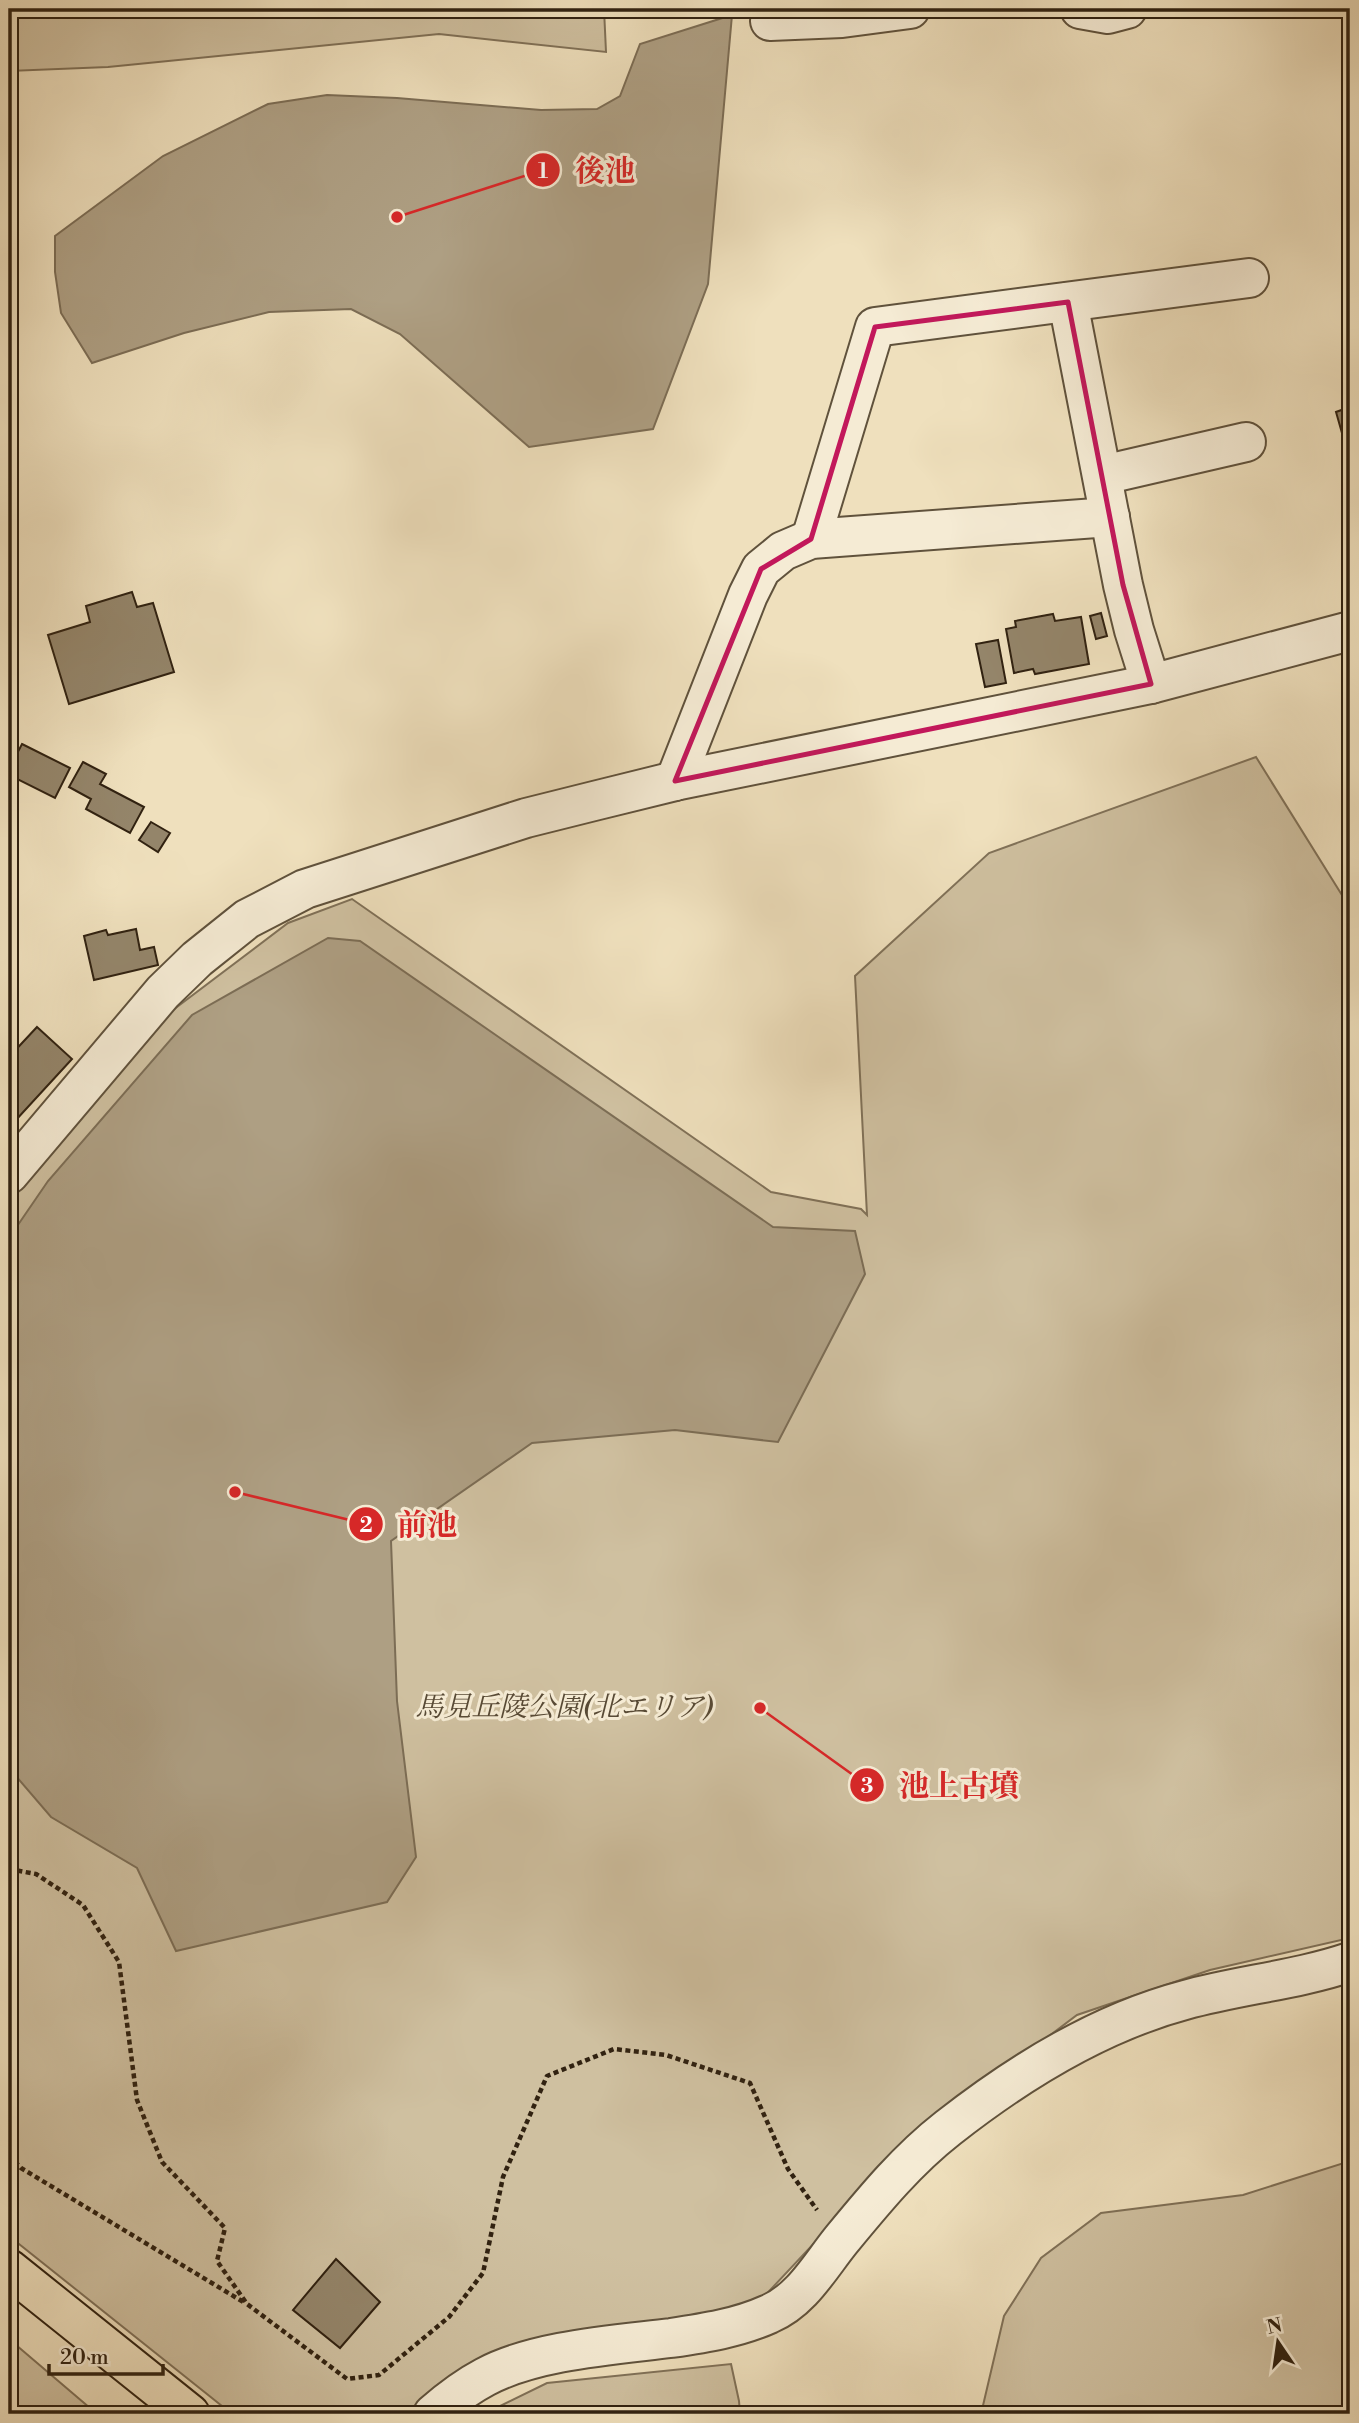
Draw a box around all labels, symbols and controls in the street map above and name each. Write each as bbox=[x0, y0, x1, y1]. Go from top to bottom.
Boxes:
callout: 後池 bbox=[526, 145, 649, 196]
text: 後池 bbox=[575, 153, 635, 191]
text: 1 bbox=[538, 159, 548, 185]
callout: 前池 bbox=[348, 1499, 471, 1550]
text: 前池 bbox=[397, 1507, 457, 1545]
text: 2 bbox=[359, 1513, 373, 1539]
park label: 馬見丘陵公園(北エリア) bbox=[415, 1690, 713, 1725]
callout: 池上古墳 bbox=[850, 1760, 1033, 1811]
text: 池上古墳 bbox=[899, 1768, 1019, 1806]
text: 3 bbox=[861, 1774, 873, 1800]
north arrow bbox=[1244, 2308, 1314, 2378]
text: N bbox=[1264, 2313, 1284, 2340]
scale bar bbox=[49, 2332, 163, 2376]
text: 20 m bbox=[60, 2345, 109, 2371]

